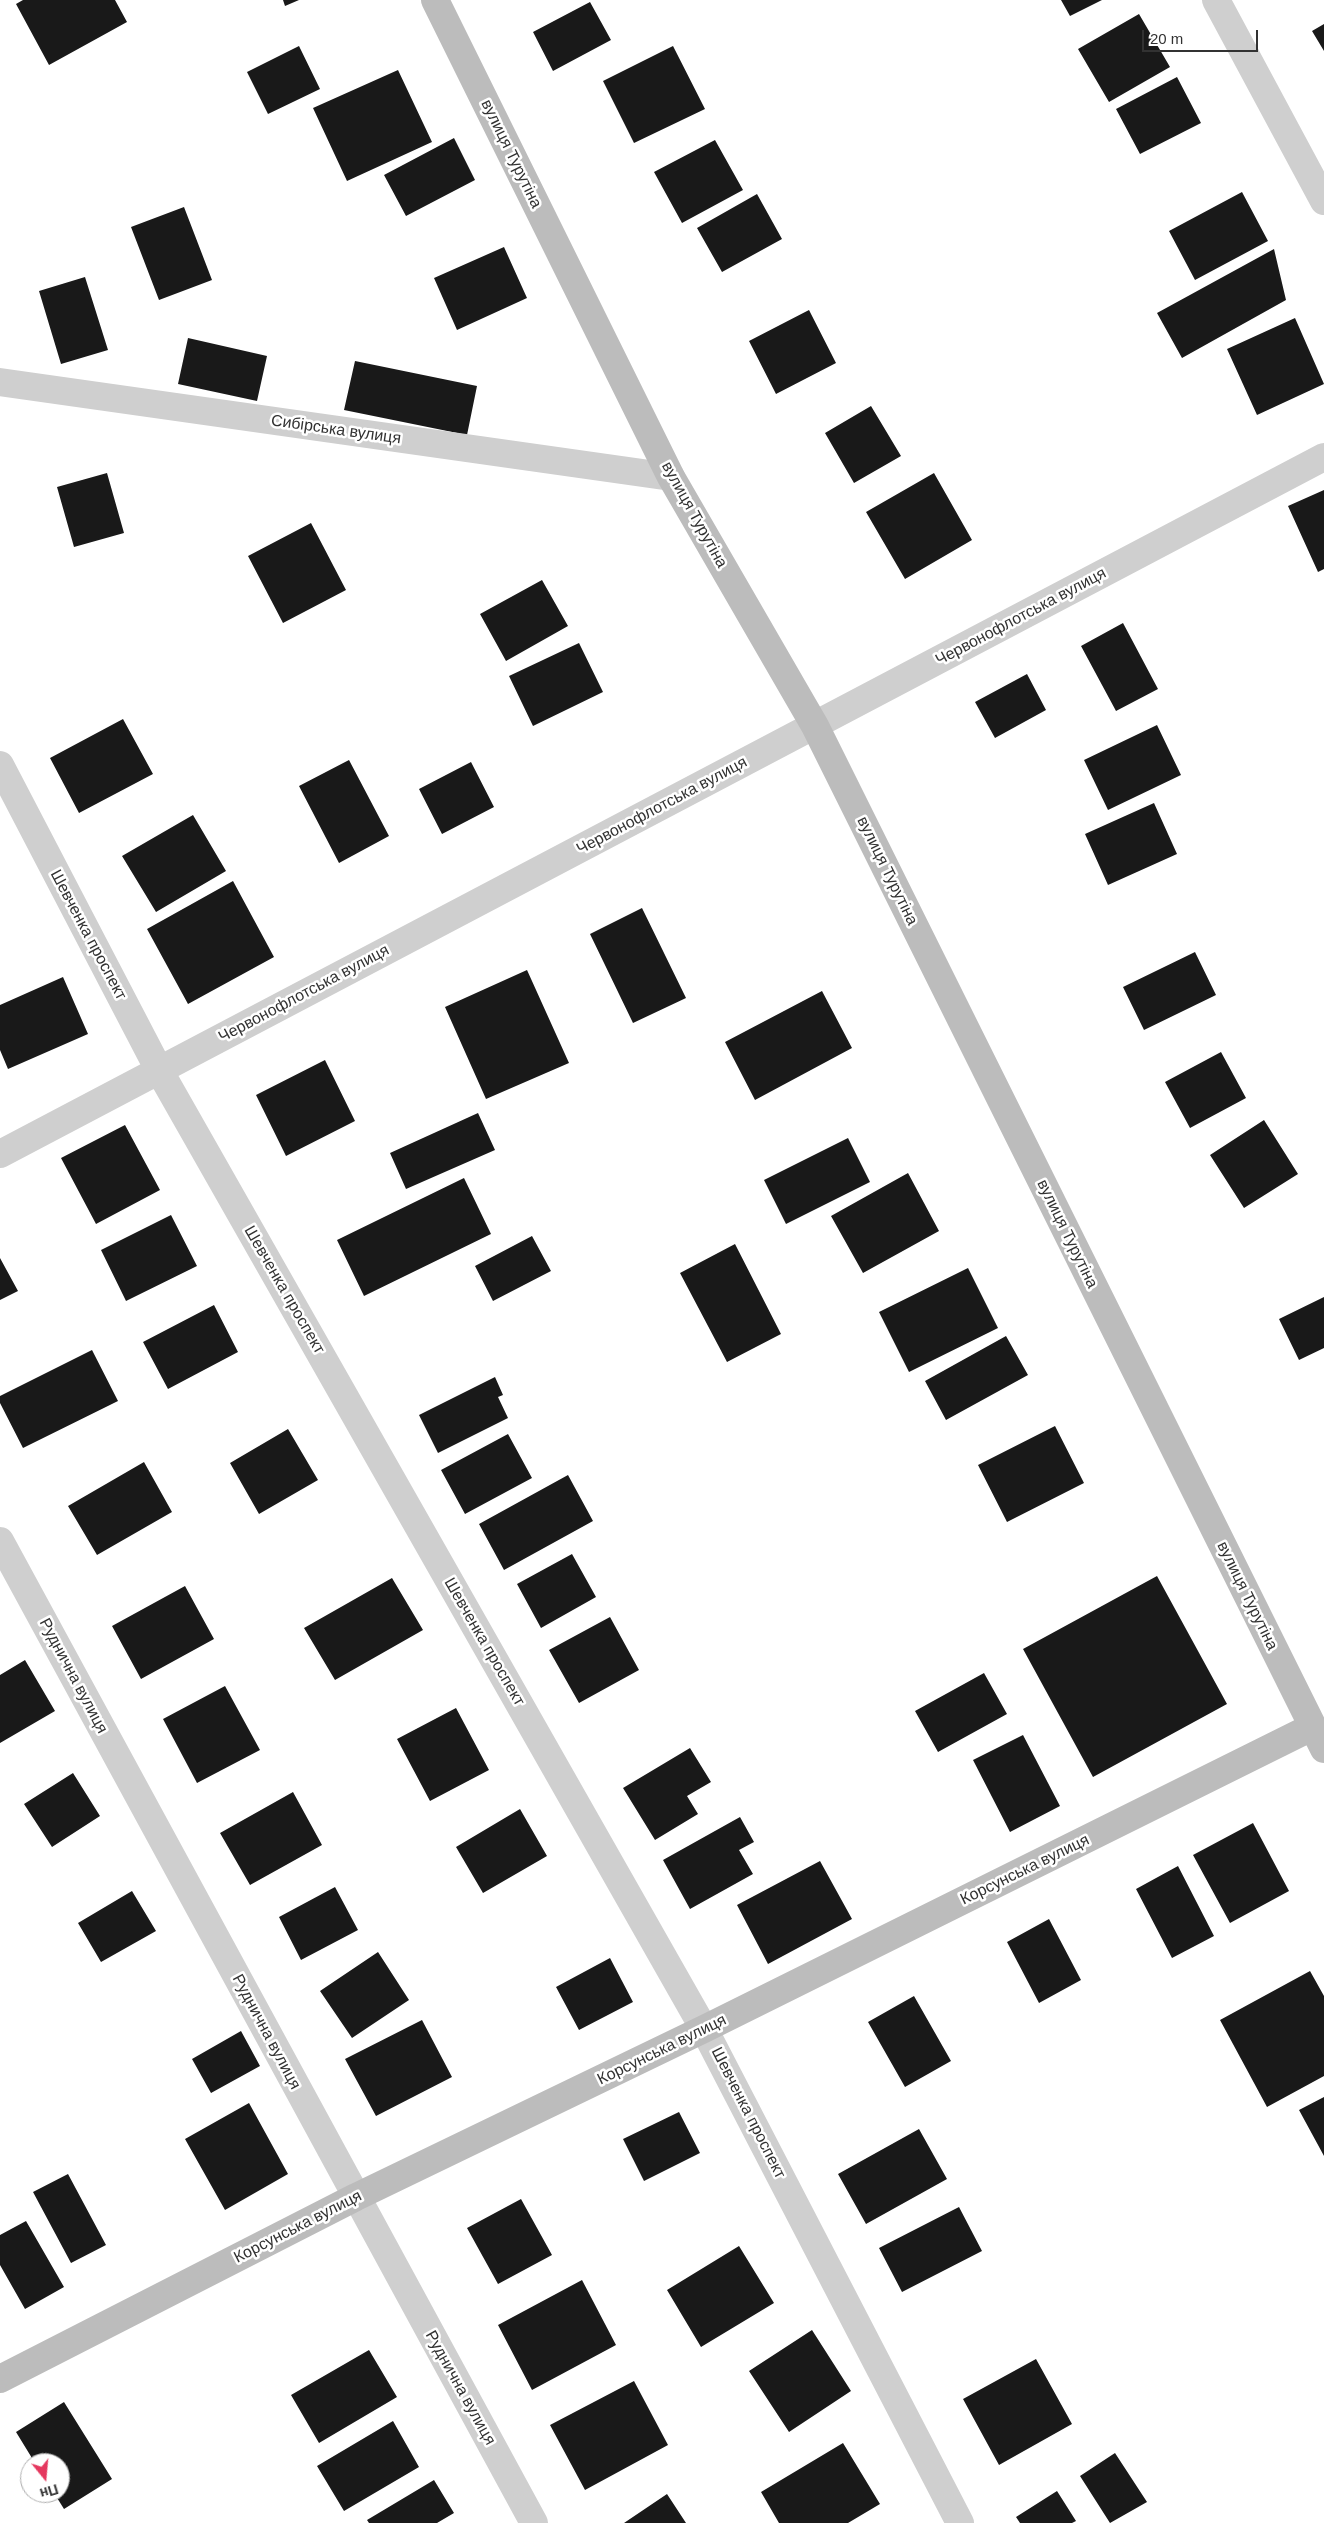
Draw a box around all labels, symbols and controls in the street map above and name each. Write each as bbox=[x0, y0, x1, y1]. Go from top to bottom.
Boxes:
scale bar bbox=[1144, 20, 1260, 52]
text: 20 m bbox=[1150, 30, 1183, 47]
street label: вулиця Турутіна bbox=[476, 97, 546, 211]
street label: Сибірська вулиця bbox=[270, 411, 402, 449]
street label: вулиця Турутіна bbox=[657, 459, 731, 571]
street label: Червонофлотська вулиця bbox=[932, 564, 1110, 670]
street label: Червонофлотська вулиця bbox=[573, 753, 751, 859]
street label: вулиця Турутіна bbox=[852, 814, 922, 928]
street label: Шевченка проспект bbox=[46, 867, 130, 1003]
street label: Червонофлотська вулиця bbox=[215, 941, 393, 1047]
street label: вулиця Турутіна bbox=[1032, 1177, 1102, 1291]
street label: Шевченка проспект bbox=[240, 1223, 328, 1357]
street label: вулиця Турутіна bbox=[1212, 1539, 1282, 1653]
street label: Шевченка проспект bbox=[440, 1575, 528, 1709]
street label: Руднична вулиця bbox=[35, 1615, 111, 1737]
street label: Корсунська вулиця bbox=[957, 1830, 1093, 1910]
street label: Руднична вулиця bbox=[228, 1971, 304, 2093]
street label: Корсунська вулиця bbox=[594, 2010, 730, 2090]
street label: Шевченка проспект bbox=[707, 2044, 789, 2182]
street label: Корсунська вулиця bbox=[231, 2186, 365, 2268]
street label: Руднична вулиця bbox=[421, 2328, 499, 2448]
north arrow bbox=[20, 2453, 70, 2503]
text: Пн bbox=[38, 2481, 60, 2502]

